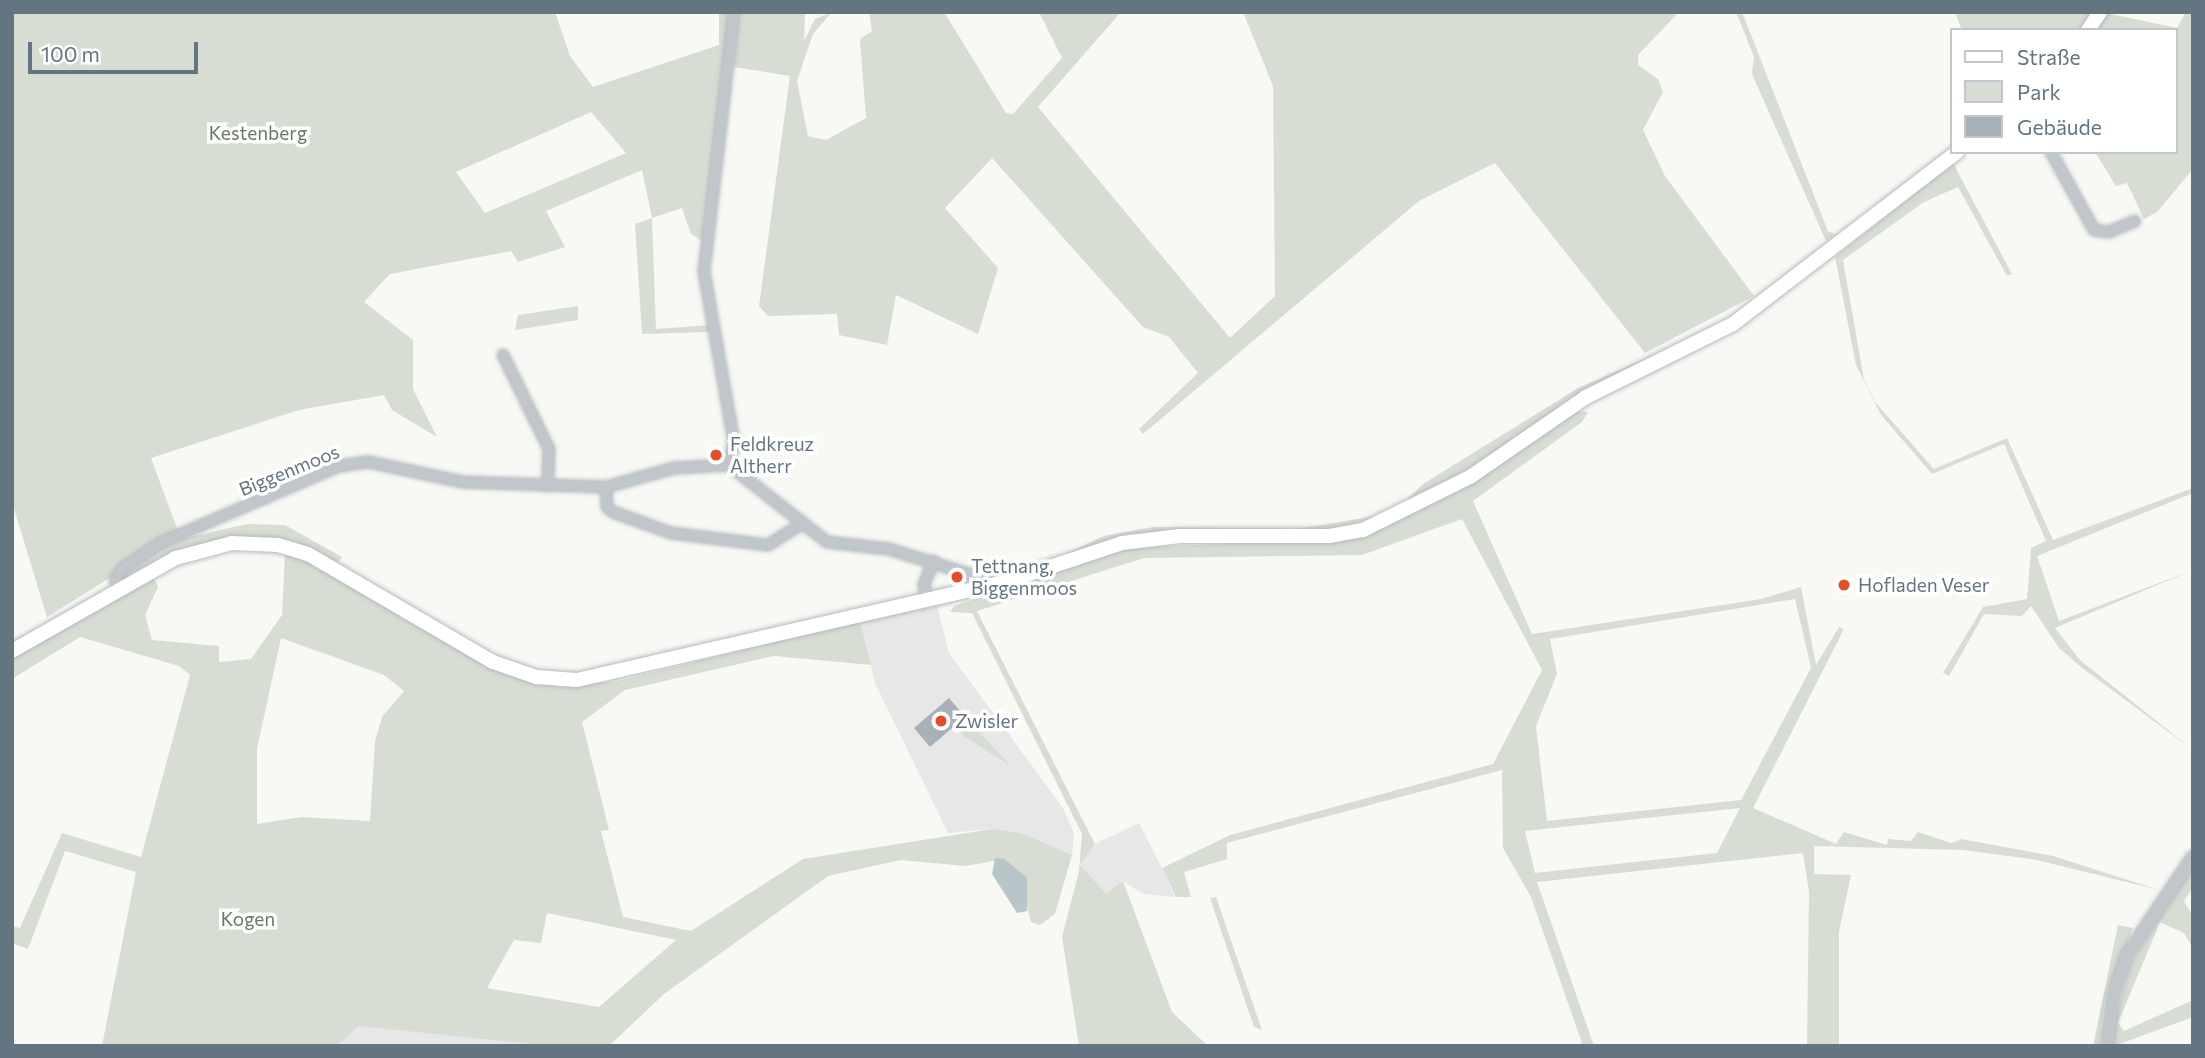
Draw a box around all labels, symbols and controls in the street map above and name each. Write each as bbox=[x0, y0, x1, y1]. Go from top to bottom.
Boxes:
scale bar bbox=[32, 28, 201, 72]
legend bbox=[1950, 28, 2177, 154]
text: 100 m bbox=[41, 41, 100, 66]
text: Straße bbox=[2017, 44, 2081, 69]
text: Park bbox=[2017, 79, 2061, 104]
text: Gebäude bbox=[2017, 114, 2102, 139]
park label: Kestenberg bbox=[209, 122, 307, 144]
place label: Feldkreuz Altherr bbox=[730, 433, 814, 477]
street label: Biggenmoos bbox=[235, 440, 343, 500]
marker: Feldkreuz Altherr bbox=[708, 447, 724, 463]
place label: Tettnang, Biggenmoos bbox=[971, 555, 1077, 599]
marker: Tettnang, Biggenmoos bbox=[949, 569, 965, 585]
place label: Hofladen Veser bbox=[1858, 574, 1989, 596]
marker: Hofladen Veser bbox=[1836, 577, 1852, 593]
place label: Zwisler bbox=[955, 710, 1018, 732]
marker: Zwisler bbox=[933, 713, 949, 729]
park label: Kogen bbox=[221, 908, 275, 930]

